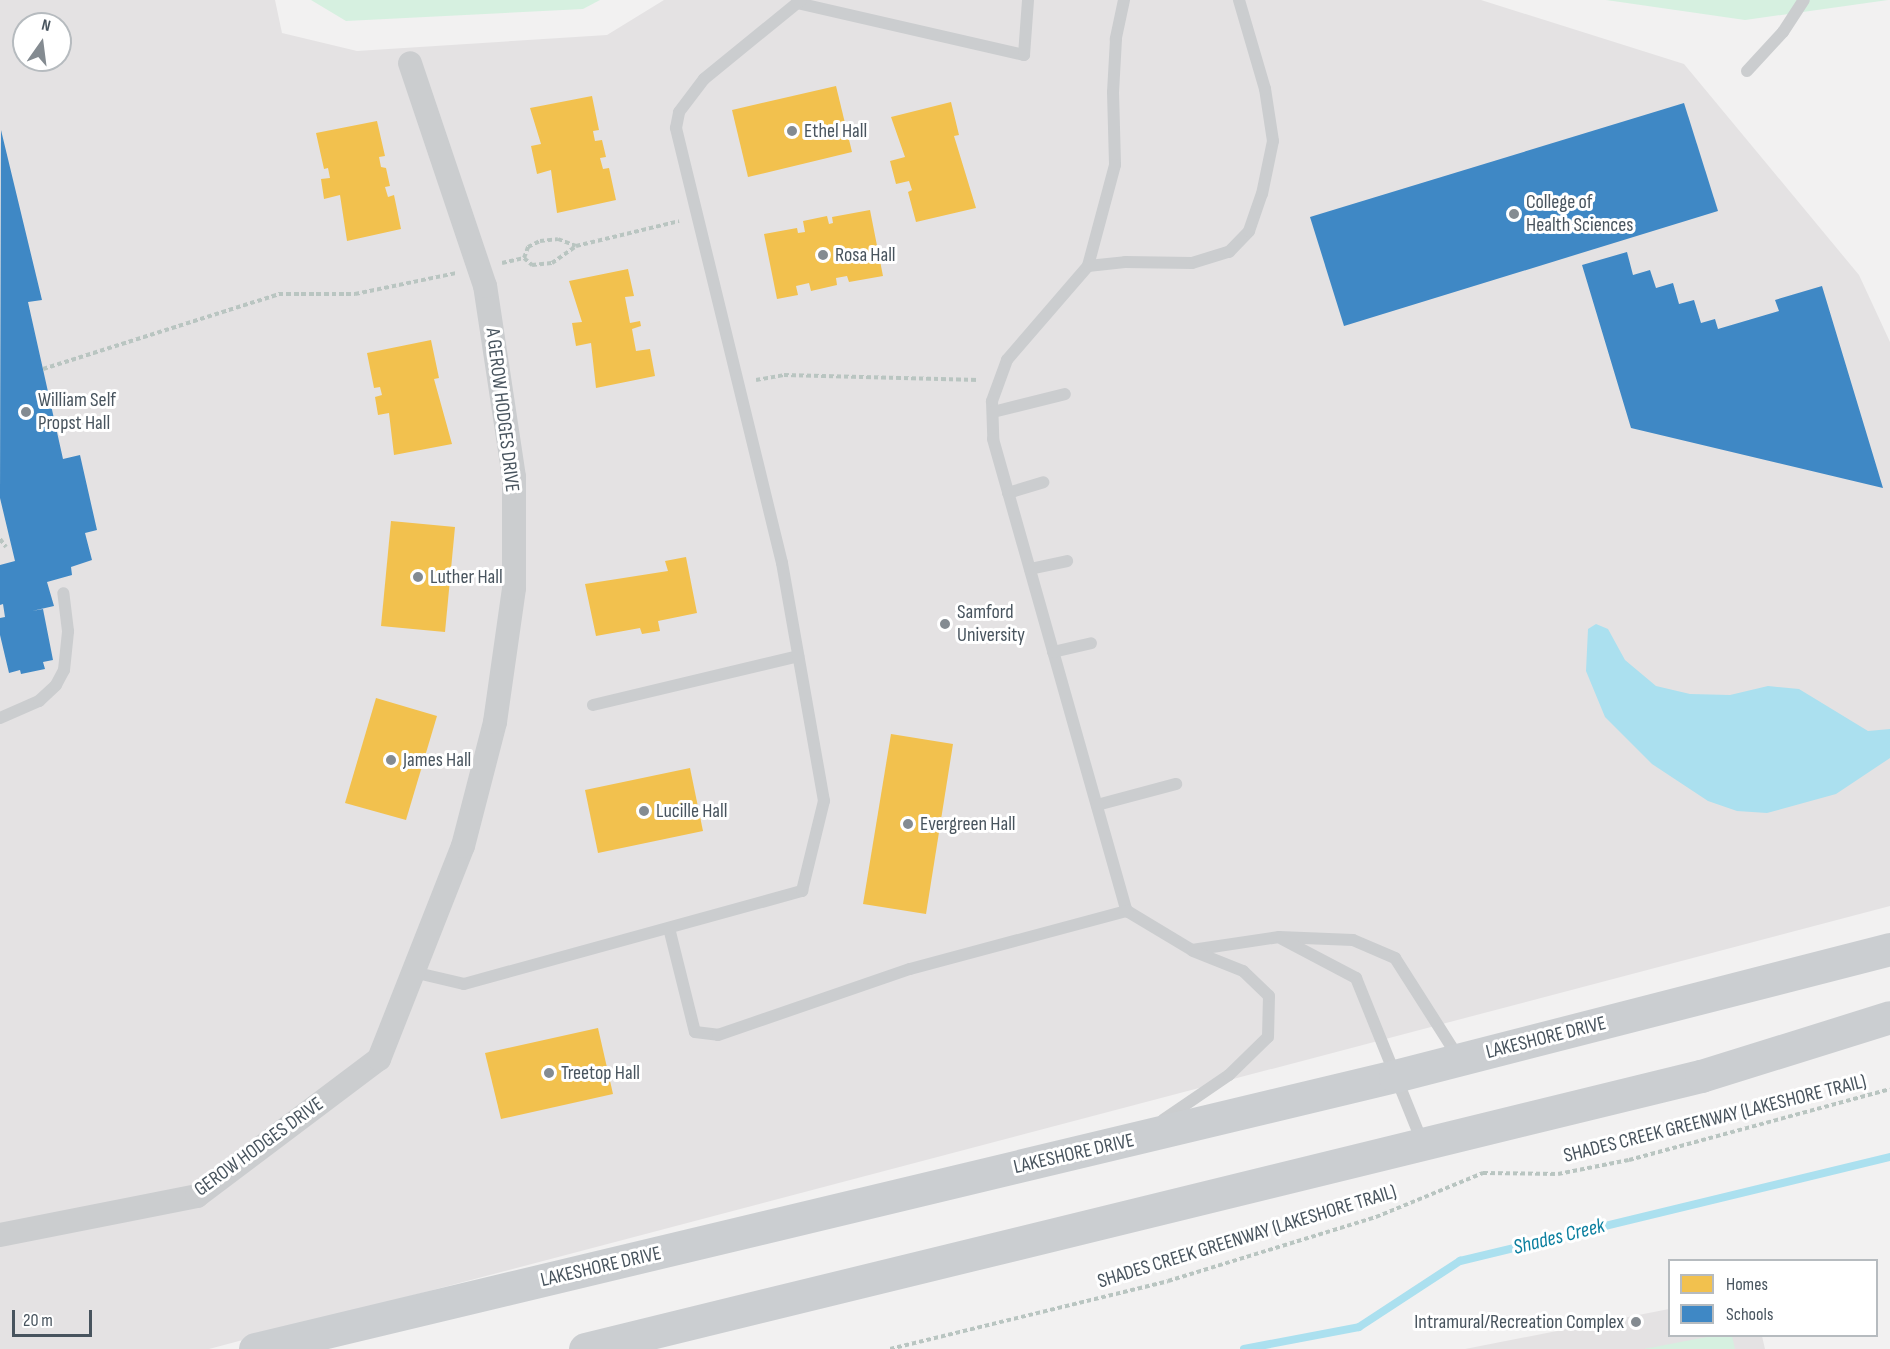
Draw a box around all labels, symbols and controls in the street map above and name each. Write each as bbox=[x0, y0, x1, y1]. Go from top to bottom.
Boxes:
north arrow bbox=[12, 12, 72, 72]
text: N bbox=[40, 16, 52, 36]
place label: Ethel Hall bbox=[804, 119, 867, 143]
marker: Ethel Hall bbox=[785, 124, 799, 138]
place label: College of Health Sciences bbox=[1526, 190, 1633, 237]
marker: College of Health Sciences bbox=[1507, 207, 1521, 221]
place label: Rosa Hall bbox=[835, 243, 896, 267]
marker: Rosa Hall bbox=[816, 248, 830, 262]
street label: A GEROW HODGES DRIVE bbox=[480, 327, 524, 493]
place label: William Self Propst Hall bbox=[38, 388, 116, 435]
marker: William Self Propst Hall bbox=[19, 405, 33, 419]
place label: Luther Hall bbox=[430, 565, 503, 589]
marker: Luther Hall bbox=[411, 570, 425, 584]
place label: Samford University bbox=[957, 600, 1025, 647]
marker: Samford University bbox=[938, 617, 952, 631]
place label: James Hall bbox=[403, 748, 471, 772]
marker: James Hall bbox=[384, 753, 398, 767]
place label: Lucille Hall bbox=[656, 799, 727, 823]
marker: Lucille Hall bbox=[637, 804, 651, 818]
place label: Evergreen Hall bbox=[920, 812, 1016, 836]
marker: Evergreen Hall bbox=[901, 817, 915, 831]
street label: LAKESHORE DRIVE bbox=[1483, 1011, 1609, 1065]
place label: Treetop Hall bbox=[561, 1061, 640, 1085]
marker: Treetop Hall bbox=[542, 1066, 556, 1080]
street label: SHADES CREEK GREENWAY (LAKESHORE TRAIL) bbox=[1561, 1070, 1869, 1168]
street label: GEROW HODGES DRIVE bbox=[190, 1092, 328, 1202]
street label: LAKESHORE DRIVE bbox=[1011, 1128, 1137, 1180]
street label: SHADES CREEK GREENWAY (LAKESHORE TRAIL) bbox=[1095, 1180, 1399, 1294]
water label: Shades Creek bbox=[1511, 1213, 1607, 1261]
street label: LAKESHORE DRIVE bbox=[538, 1241, 664, 1293]
legend bbox=[1668, 1259, 1878, 1337]
text: Homes bbox=[1726, 1274, 1768, 1295]
scale bar bbox=[15, 1298, 94, 1336]
text: Schools bbox=[1726, 1304, 1773, 1325]
text: 20 m bbox=[23, 1310, 53, 1331]
place label: Intramural/Recreation Complex bbox=[1414, 1310, 1624, 1334]
marker: Intramural/Recreation Complex bbox=[1629, 1315, 1643, 1329]

